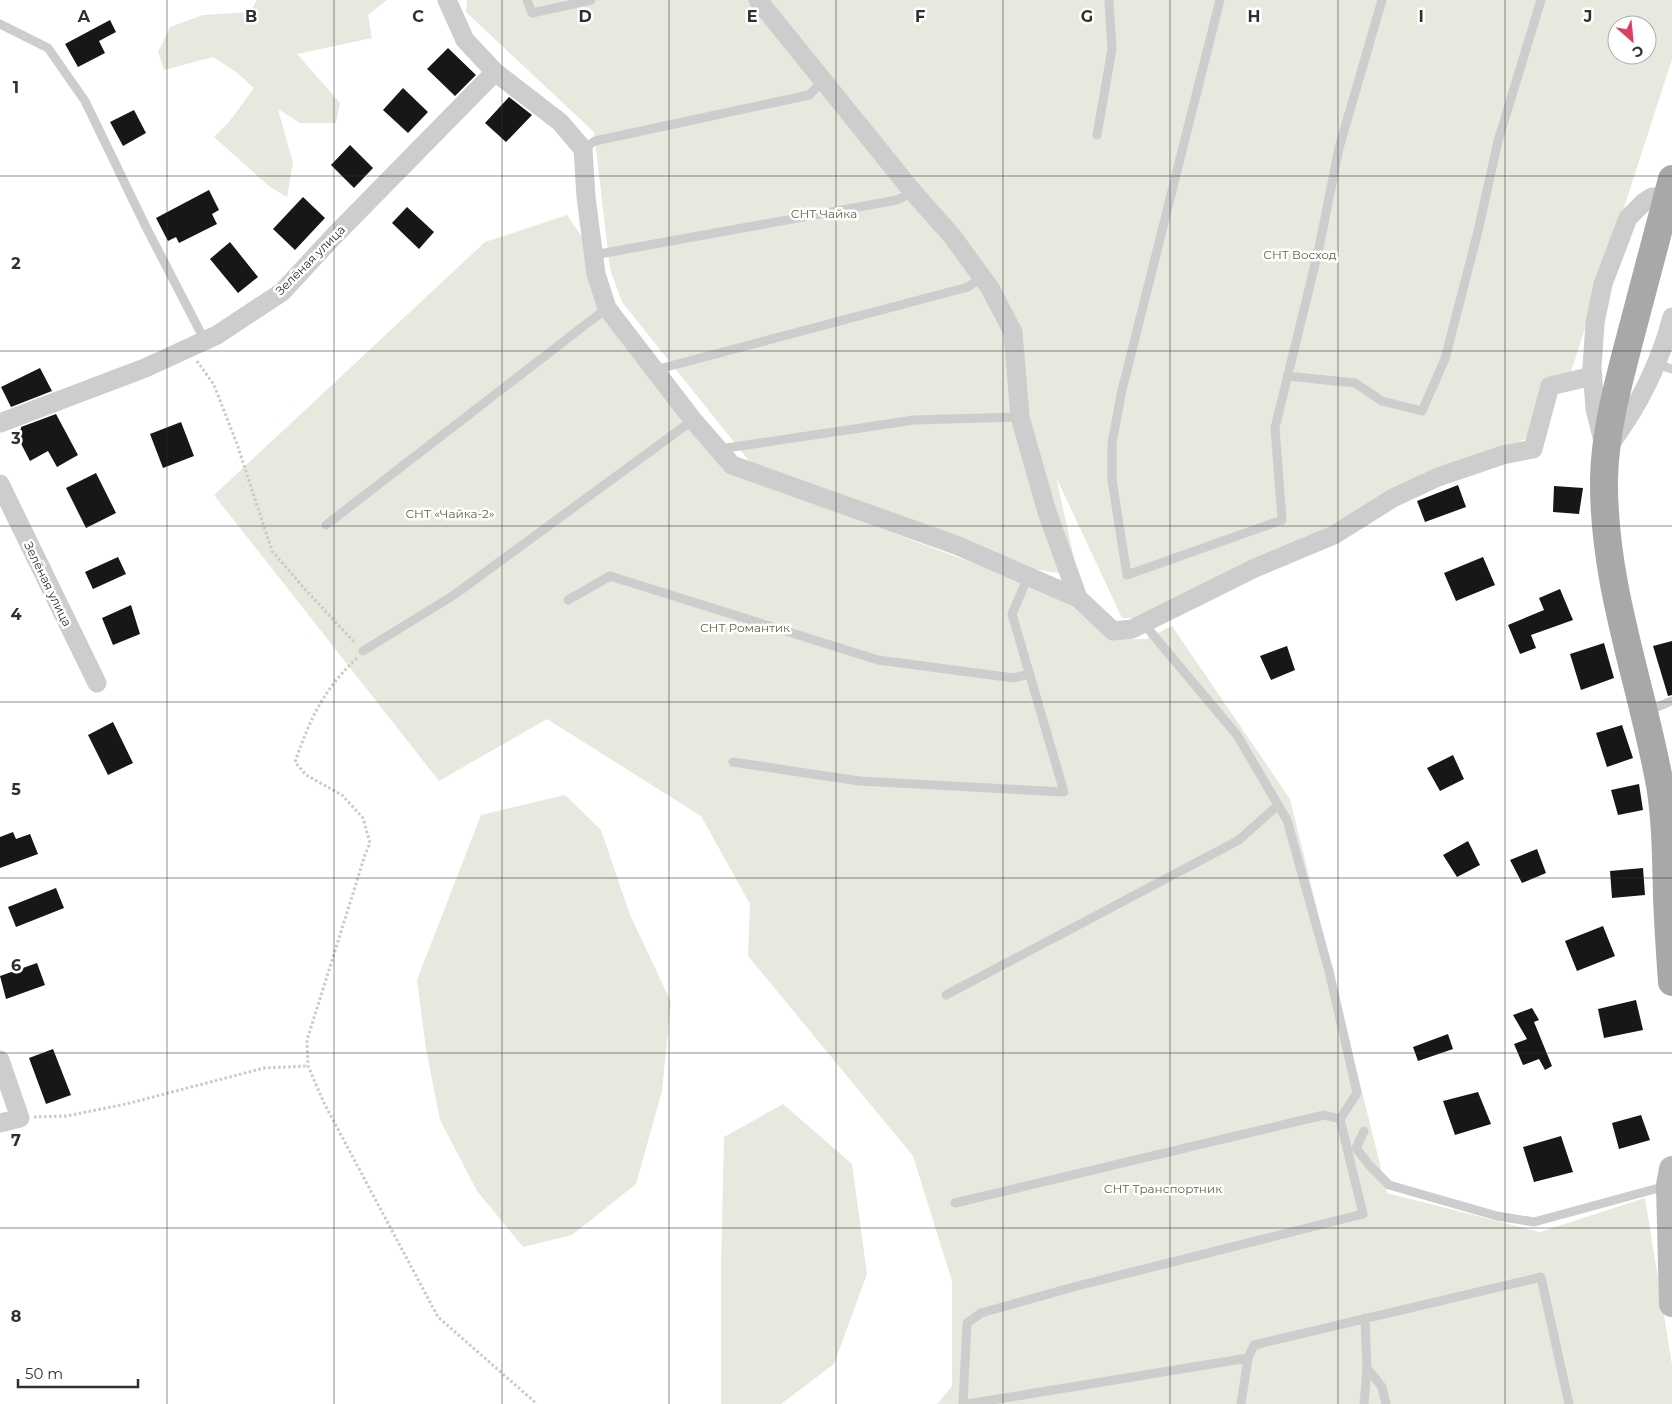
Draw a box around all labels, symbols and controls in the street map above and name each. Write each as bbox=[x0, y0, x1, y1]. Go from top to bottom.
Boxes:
text: A bbox=[77, 7, 91, 26]
text: B bbox=[245, 7, 257, 26]
text: C bbox=[412, 7, 424, 26]
text: D bbox=[578, 7, 592, 26]
text: E bbox=[747, 7, 757, 26]
text: F bbox=[915, 7, 925, 26]
text: G bbox=[1081, 7, 1093, 26]
text: H bbox=[1248, 7, 1260, 26]
text: I bbox=[1418, 7, 1424, 26]
text: J bbox=[1583, 7, 1592, 26]
north arrow bbox=[1607, 15, 1657, 65]
text: С bbox=[1629, 41, 1647, 62]
text: 1 bbox=[13, 78, 19, 97]
park label: СНТ Чайка bbox=[791, 206, 857, 221]
street label: Зелёная улица bbox=[272, 222, 348, 298]
park label: СНТ Восход bbox=[1263, 247, 1337, 262]
text: 2 bbox=[11, 254, 21, 273]
text: 3 bbox=[10, 429, 21, 448]
park label: СНТ «Чайка-2» bbox=[405, 506, 495, 521]
street label: Зелёная улица bbox=[21, 539, 75, 629]
text: 4 bbox=[10, 605, 22, 624]
park label: СНТ Романтик bbox=[700, 620, 790, 635]
text: 5 bbox=[11, 780, 21, 799]
text: 6 bbox=[11, 956, 21, 975]
text: 7 bbox=[11, 1131, 21, 1150]
park label: СНТ Транспортник bbox=[1104, 1181, 1222, 1196]
text: 8 bbox=[11, 1307, 21, 1326]
scale bar bbox=[18, 1356, 138, 1388]
text: 50 m bbox=[25, 1364, 63, 1383]

